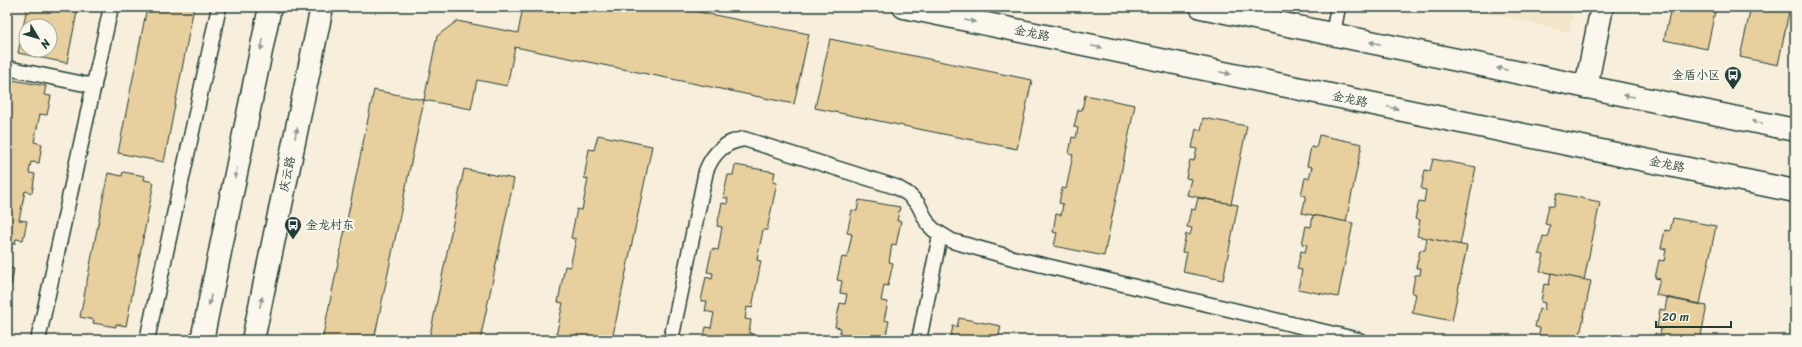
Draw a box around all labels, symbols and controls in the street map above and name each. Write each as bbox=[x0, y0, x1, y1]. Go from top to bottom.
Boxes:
north arrow bbox=[18, 18, 58, 58]
one-way arrow bbox=[964, 18, 976, 24]
street label: 金龙路 bbox=[1012, 18, 1052, 48]
text: N bbox=[35, 34, 56, 53]
one-way arrow bbox=[259, 39, 265, 51]
one-way arrow bbox=[1369, 39, 1381, 45]
one-way arrow bbox=[1091, 44, 1103, 50]
place label: 金盾小区 bbox=[1672, 64, 1720, 86]
bus stop icon: 金盾小区 bbox=[1723, 65, 1743, 90]
one-way arrow bbox=[1496, 66, 1508, 72]
one-way arrow bbox=[1219, 71, 1231, 77]
street label: 金龙路 bbox=[1330, 84, 1370, 114]
one-way arrow bbox=[1623, 92, 1636, 98]
one-way arrow bbox=[1387, 105, 1399, 111]
one-way arrow bbox=[1751, 118, 1763, 124]
one-way arrow bbox=[293, 127, 299, 140]
street label: 金龙路 bbox=[1647, 149, 1687, 179]
street label: 庆云路 bbox=[272, 154, 302, 194]
one-way arrow bbox=[233, 166, 239, 179]
place label: 金龙村东 bbox=[306, 214, 354, 236]
bus stop icon: 金龙村东 bbox=[283, 215, 303, 240]
one-way arrow bbox=[206, 294, 212, 306]
one-way arrow bbox=[258, 296, 264, 308]
scale bar bbox=[1656, 303, 1731, 329]
text: 20 m bbox=[1662, 306, 1689, 328]

